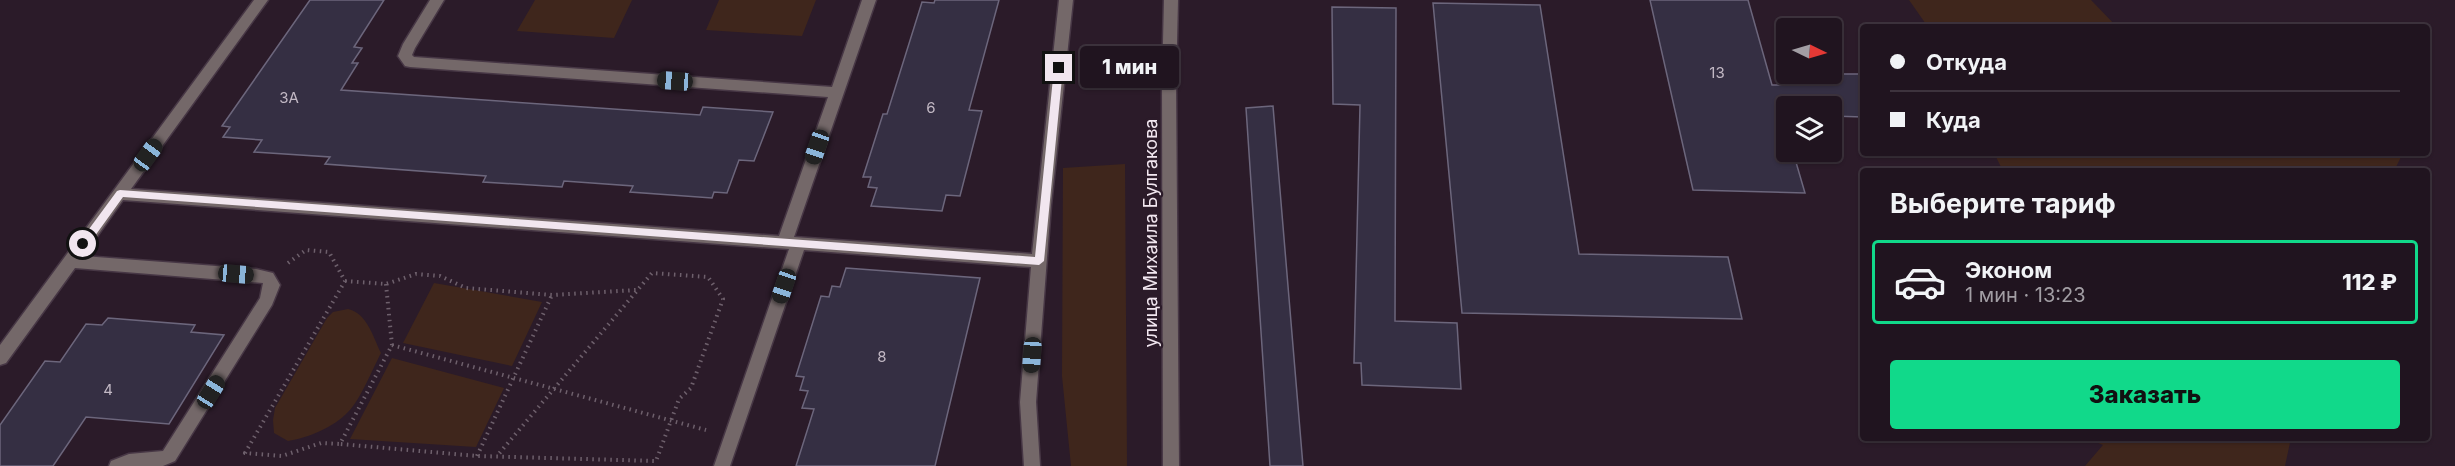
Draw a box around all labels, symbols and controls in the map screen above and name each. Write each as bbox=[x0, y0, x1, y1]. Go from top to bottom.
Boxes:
north arrow bbox=[1776, 18, 1842, 84]
map controls bbox=[1776, 18, 1842, 162]
callout: 1 мин bbox=[1080, 47, 1179, 89]
text: Откуда bbox=[1926, 49, 2007, 75]
route end bbox=[1045, 54, 1072, 81]
text: 1 мин bbox=[1102, 55, 1157, 79]
house number: 13 bbox=[1709, 63, 1725, 82]
car bbox=[656, 71, 694, 91]
house number: 3А bbox=[279, 88, 299, 107]
button: layers bbox=[1776, 96, 1842, 162]
house number: 6 bbox=[926, 98, 936, 117]
text: Куда bbox=[1926, 107, 1981, 133]
street label: улица Михаила Булгакова bbox=[1140, 119, 1161, 347]
car bbox=[803, 127, 831, 167]
car bbox=[130, 135, 166, 175]
text: Выберите тариф bbox=[1890, 187, 2116, 220]
route start bbox=[69, 230, 96, 257]
icon: car bbox=[1893, 255, 1947, 309]
text: Эконом bbox=[1965, 257, 2052, 283]
car bbox=[217, 263, 255, 285]
car bbox=[770, 266, 798, 306]
text: 112 ₽ bbox=[2342, 269, 2397, 295]
text: 1 мин · 13:23 bbox=[1965, 283, 2086, 307]
car bbox=[1022, 336, 1042, 374]
house number: 8 bbox=[877, 347, 887, 366]
button: Заказать bbox=[1890, 360, 2400, 429]
car bbox=[194, 372, 228, 412]
house number: 4 bbox=[103, 380, 113, 399]

